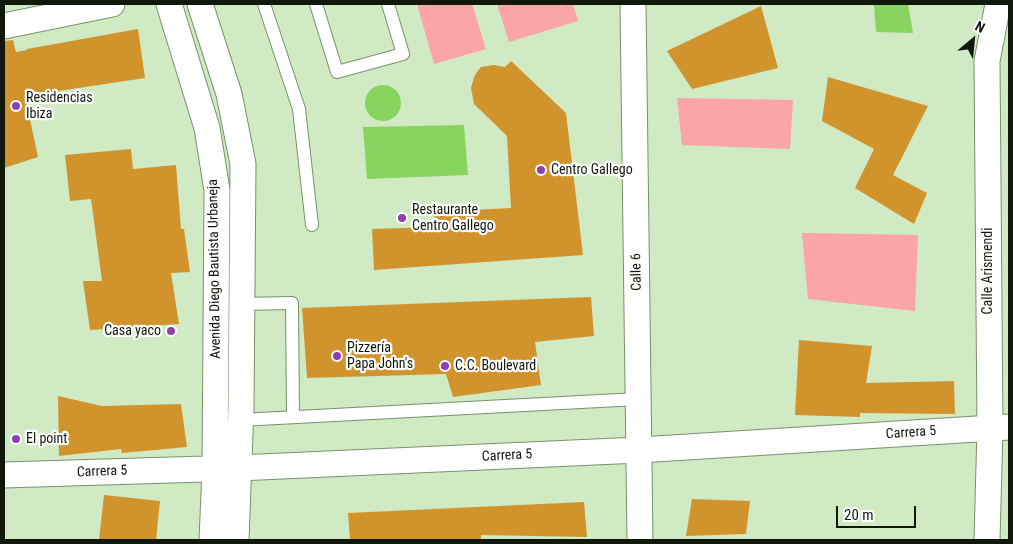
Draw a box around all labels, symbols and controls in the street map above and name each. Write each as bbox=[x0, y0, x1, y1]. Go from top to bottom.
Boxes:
north arrow bbox=[948, 15, 998, 65]
text: N bbox=[972, 18, 988, 36]
place label: Residencias Ibiza bbox=[26, 90, 93, 122]
marker: Residencias Ibiza bbox=[10, 100, 22, 112]
place label: Centro Gallego bbox=[551, 162, 633, 178]
marker: Centro Gallego bbox=[535, 164, 547, 176]
street label: Avenida Diego Bautista Urbaneja bbox=[205, 179, 225, 359]
place label: Restaurante Centro Gallego bbox=[412, 202, 494, 234]
marker: Restaurante Centro Gallego bbox=[396, 212, 408, 224]
street label: Calle Arismendi bbox=[980, 228, 996, 314]
street label: Calle 6 bbox=[628, 253, 646, 291]
place label: Casa yaco bbox=[104, 323, 161, 339]
marker: Casa yaco bbox=[165, 325, 177, 337]
place label: Pizzería Papa John's bbox=[347, 340, 413, 372]
marker: Pizzería Papa John's bbox=[331, 350, 343, 362]
place label: C.C. Boulevard bbox=[455, 358, 536, 374]
marker: C.C. Boulevard bbox=[439, 360, 451, 372]
street label: Carrera 5 bbox=[885, 423, 937, 443]
place label: El point bbox=[26, 431, 67, 447]
marker: El point bbox=[10, 433, 22, 445]
street label: Carrera 5 bbox=[481, 446, 533, 466]
street label: Carrera 5 bbox=[77, 463, 127, 481]
scale bar bbox=[838, 496, 918, 528]
text: 20 m bbox=[844, 506, 874, 524]

